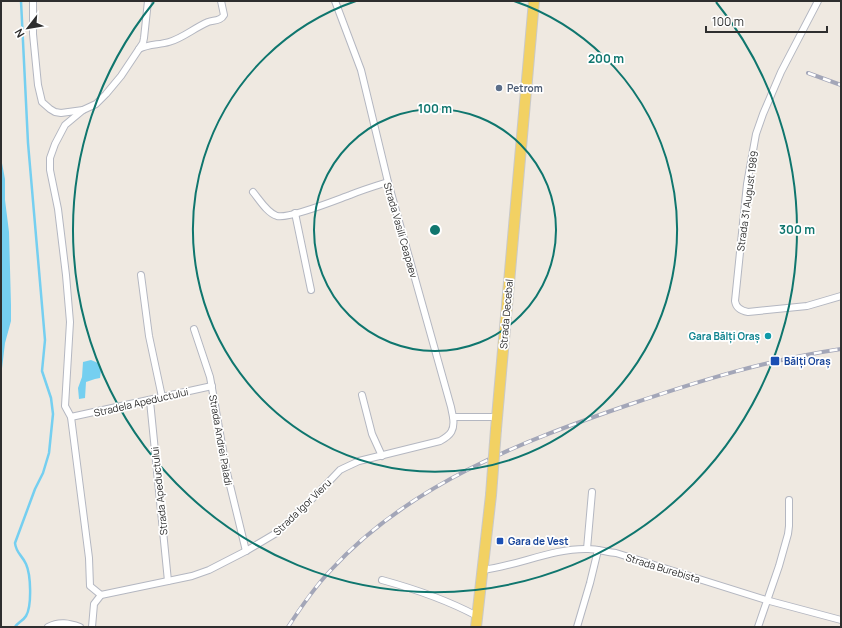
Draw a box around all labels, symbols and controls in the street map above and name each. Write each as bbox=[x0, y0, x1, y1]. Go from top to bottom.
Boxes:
north arrow bbox=[8, 8, 48, 48]
scale bar bbox=[706, 8, 827, 34]
text: 100 m bbox=[712, 13, 744, 30]
text: N bbox=[10, 26, 27, 41]
text: 200 m bbox=[588, 50, 624, 67]
place label: Petrom bbox=[507, 81, 543, 95]
marker: Petrom bbox=[494, 83, 504, 93]
text: 100 m bbox=[418, 100, 452, 117]
street label: Strada 31 August 1989 bbox=[733, 150, 761, 252]
street label: Strada Vasili Ceapaev bbox=[381, 181, 421, 279]
text: 300 m bbox=[779, 221, 815, 238]
centre of rings bbox=[428, 223, 442, 237]
street label: Strada Decebal bbox=[496, 278, 516, 350]
place label: Gara Bălți Oraș bbox=[689, 329, 761, 344]
marker: Gara Bălți Oraș bbox=[763, 331, 773, 341]
place label: Bălți Oraș bbox=[784, 354, 831, 369]
marker: Bălți Oraș bbox=[769, 355, 781, 367]
street label: Stradela Apeductului bbox=[92, 384, 190, 420]
street label: Strada Andrei Paladi bbox=[206, 393, 236, 487]
street label: Strada Apeductului bbox=[147, 446, 171, 536]
street label: Strada Igor Vieru bbox=[270, 476, 334, 538]
place label: Gara de Vest bbox=[508, 534, 568, 548]
marker: Gara de Vest bbox=[495, 536, 505, 546]
street label: Strada Burebista bbox=[624, 550, 702, 586]

